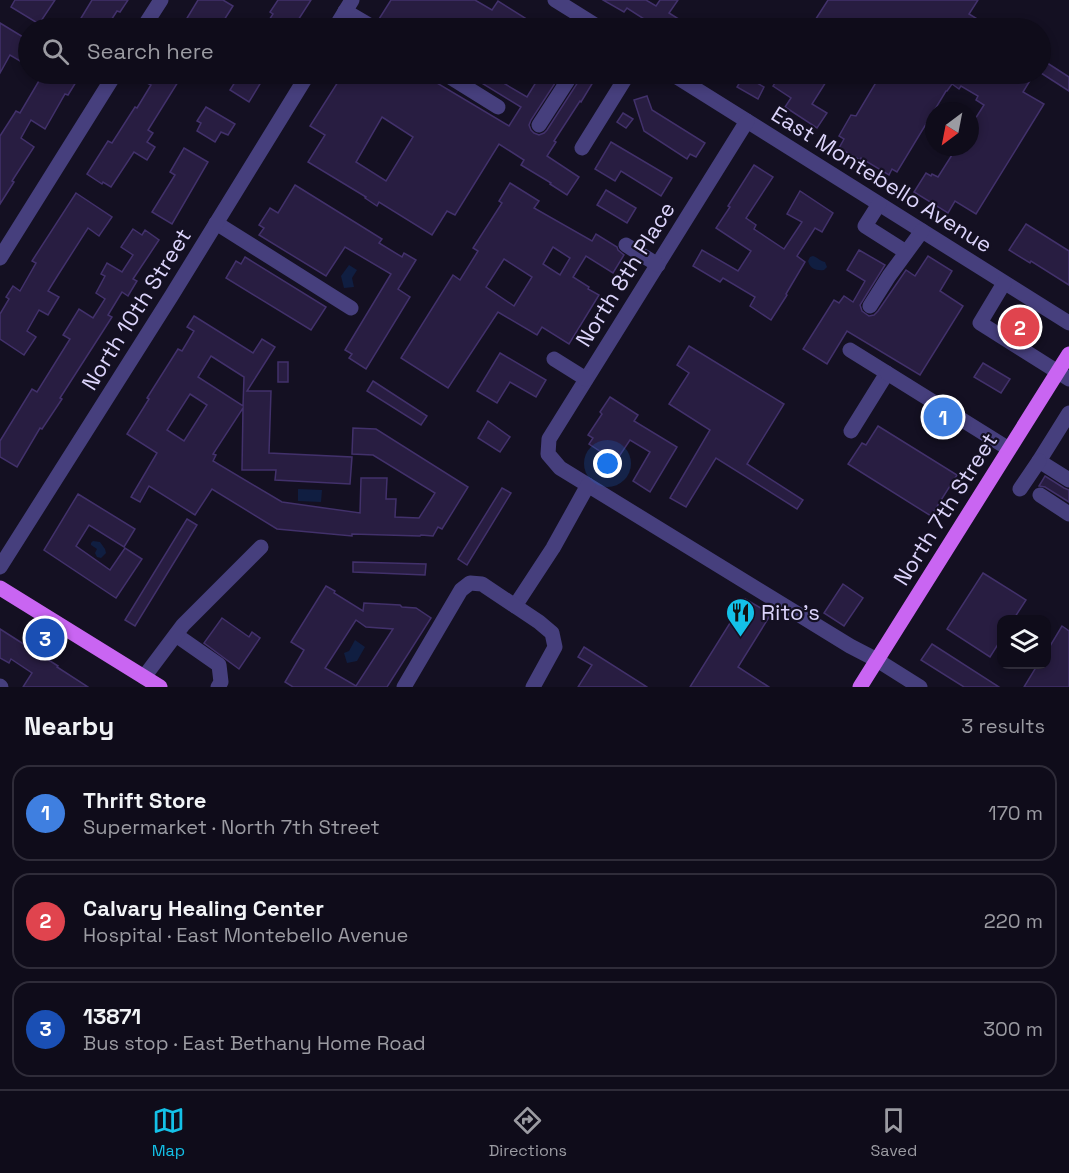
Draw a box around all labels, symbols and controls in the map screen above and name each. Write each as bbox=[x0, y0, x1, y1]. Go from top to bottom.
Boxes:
search box bbox=[18, 18, 1051, 84]
icon: search bbox=[39, 35, 72, 68]
text: Search here bbox=[87, 37, 214, 65]
street label: East Montebello Avenue bbox=[766, 99, 998, 259]
north arrow bbox=[925, 102, 979, 156]
street label: North 8th Place bbox=[569, 196, 681, 352]
street label: North 10th Street bbox=[75, 223, 197, 395]
pin: 2 bbox=[1000, 304, 1040, 350]
pin: 1 bbox=[924, 394, 962, 440]
street label: North 7th Street bbox=[887, 428, 1003, 590]
your location bbox=[593, 449, 622, 478]
restaurant icon: Rito's bbox=[724, 596, 756, 638]
place label: Rito's bbox=[761, 598, 820, 626]
map controls bbox=[997, 615, 1051, 669]
button: layers bbox=[997, 615, 1051, 669]
pin: 3 bbox=[26, 616, 64, 660]
text: Nearby bbox=[24, 709, 114, 743]
text: 3 results bbox=[961, 713, 1045, 739]
text: Thrift Store bbox=[83, 786, 207, 814]
text: 1 bbox=[41, 800, 50, 826]
text: 170 m bbox=[988, 800, 1043, 826]
text: Supermarket · North 7th Street bbox=[83, 814, 380, 840]
text: Calvary Healing Center bbox=[83, 894, 324, 922]
text: 2 bbox=[40, 908, 51, 934]
text: 220 m bbox=[984, 908, 1043, 934]
text: Hospital · East Montebello Avenue bbox=[83, 922, 408, 948]
text: 13871 bbox=[83, 1002, 141, 1030]
text: 3 bbox=[39, 1016, 52, 1042]
text: 300 m bbox=[983, 1016, 1043, 1042]
text: Bus stop · East Bethany Home Road bbox=[83, 1030, 426, 1056]
tab: Map bbox=[152, 1104, 185, 1161]
tab: Directions bbox=[489, 1104, 567, 1161]
tab: Saved bbox=[871, 1104, 917, 1161]

